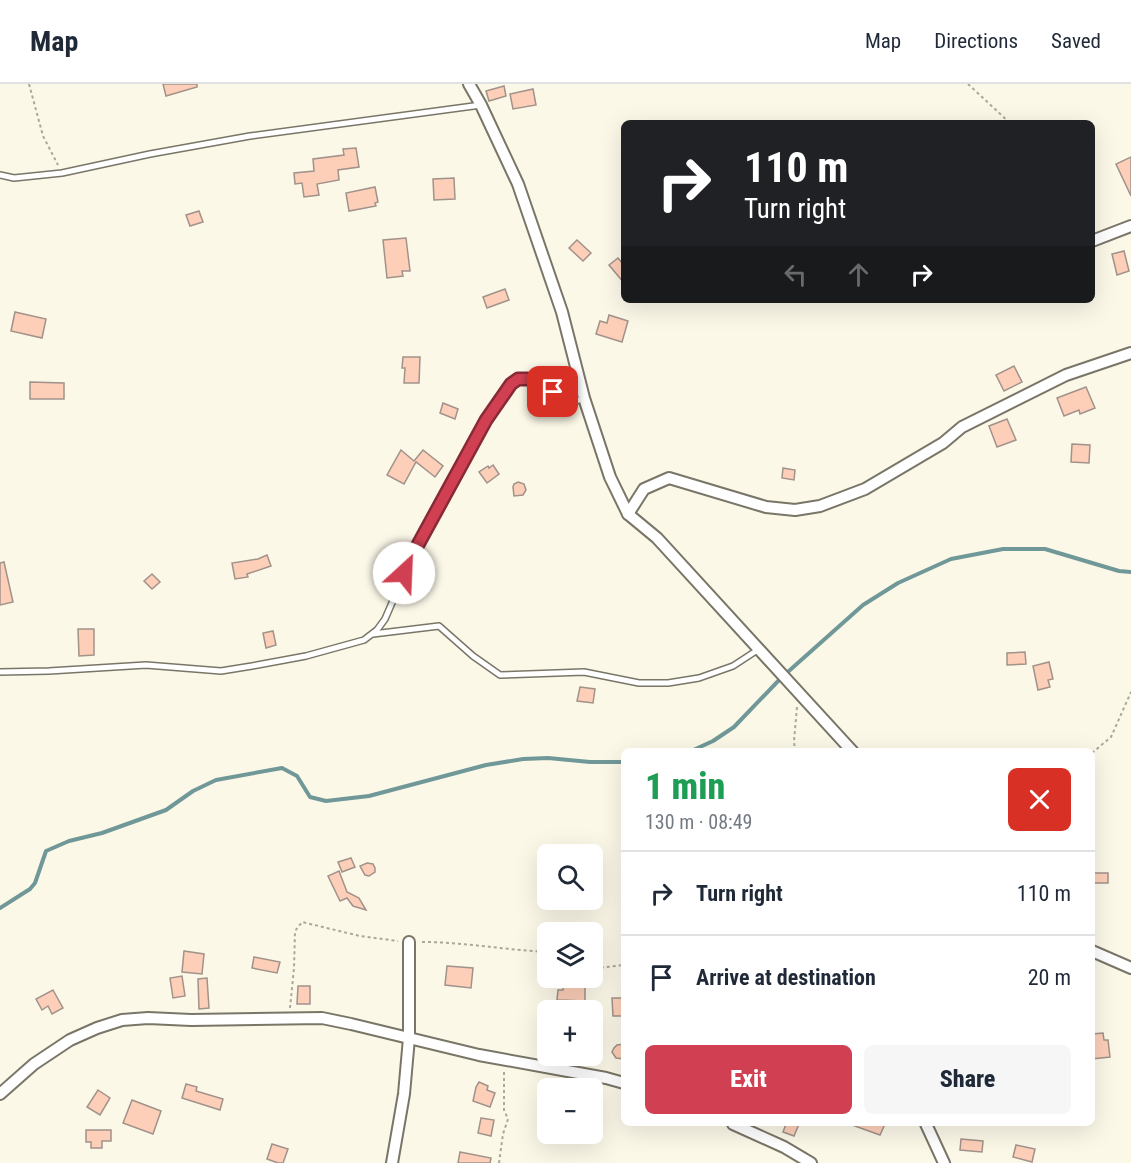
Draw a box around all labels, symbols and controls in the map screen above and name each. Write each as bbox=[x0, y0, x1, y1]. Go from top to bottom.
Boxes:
text: Map bbox=[30, 25, 78, 58]
text: Map bbox=[865, 29, 901, 53]
text: Directions bbox=[934, 29, 1018, 53]
text: Saved bbox=[1051, 29, 1101, 53]
text: 110 m bbox=[744, 143, 849, 192]
icon: right bbox=[645, 144, 723, 222]
text: Turn right bbox=[744, 193, 846, 225]
icon: left bbox=[779, 258, 812, 291]
icon: ahead bbox=[842, 258, 875, 291]
icon: right bbox=[905, 258, 938, 291]
pin bbox=[527, 366, 578, 417]
icon: arrive bbox=[536, 375, 569, 408]
position arrow bbox=[372, 541, 436, 605]
text: 1 min bbox=[645, 766, 725, 808]
button: close bbox=[1008, 768, 1071, 831]
text: 130 m · 08:49 bbox=[645, 810, 752, 834]
map controls bbox=[537, 844, 603, 1144]
button: search bbox=[537, 844, 603, 910]
icon: right bbox=[645, 877, 678, 910]
text: Turn right bbox=[696, 881, 783, 906]
text: 110 m bbox=[1017, 881, 1071, 906]
button: layers bbox=[537, 922, 603, 988]
icon: arrive bbox=[645, 961, 678, 994]
text: Arrive at destination bbox=[696, 965, 876, 990]
text: 20 m bbox=[1028, 965, 1071, 990]
button: + bbox=[537, 1000, 603, 1066]
button: Exit bbox=[645, 1045, 852, 1114]
button: Share bbox=[864, 1045, 1071, 1114]
button: − bbox=[537, 1078, 603, 1144]

